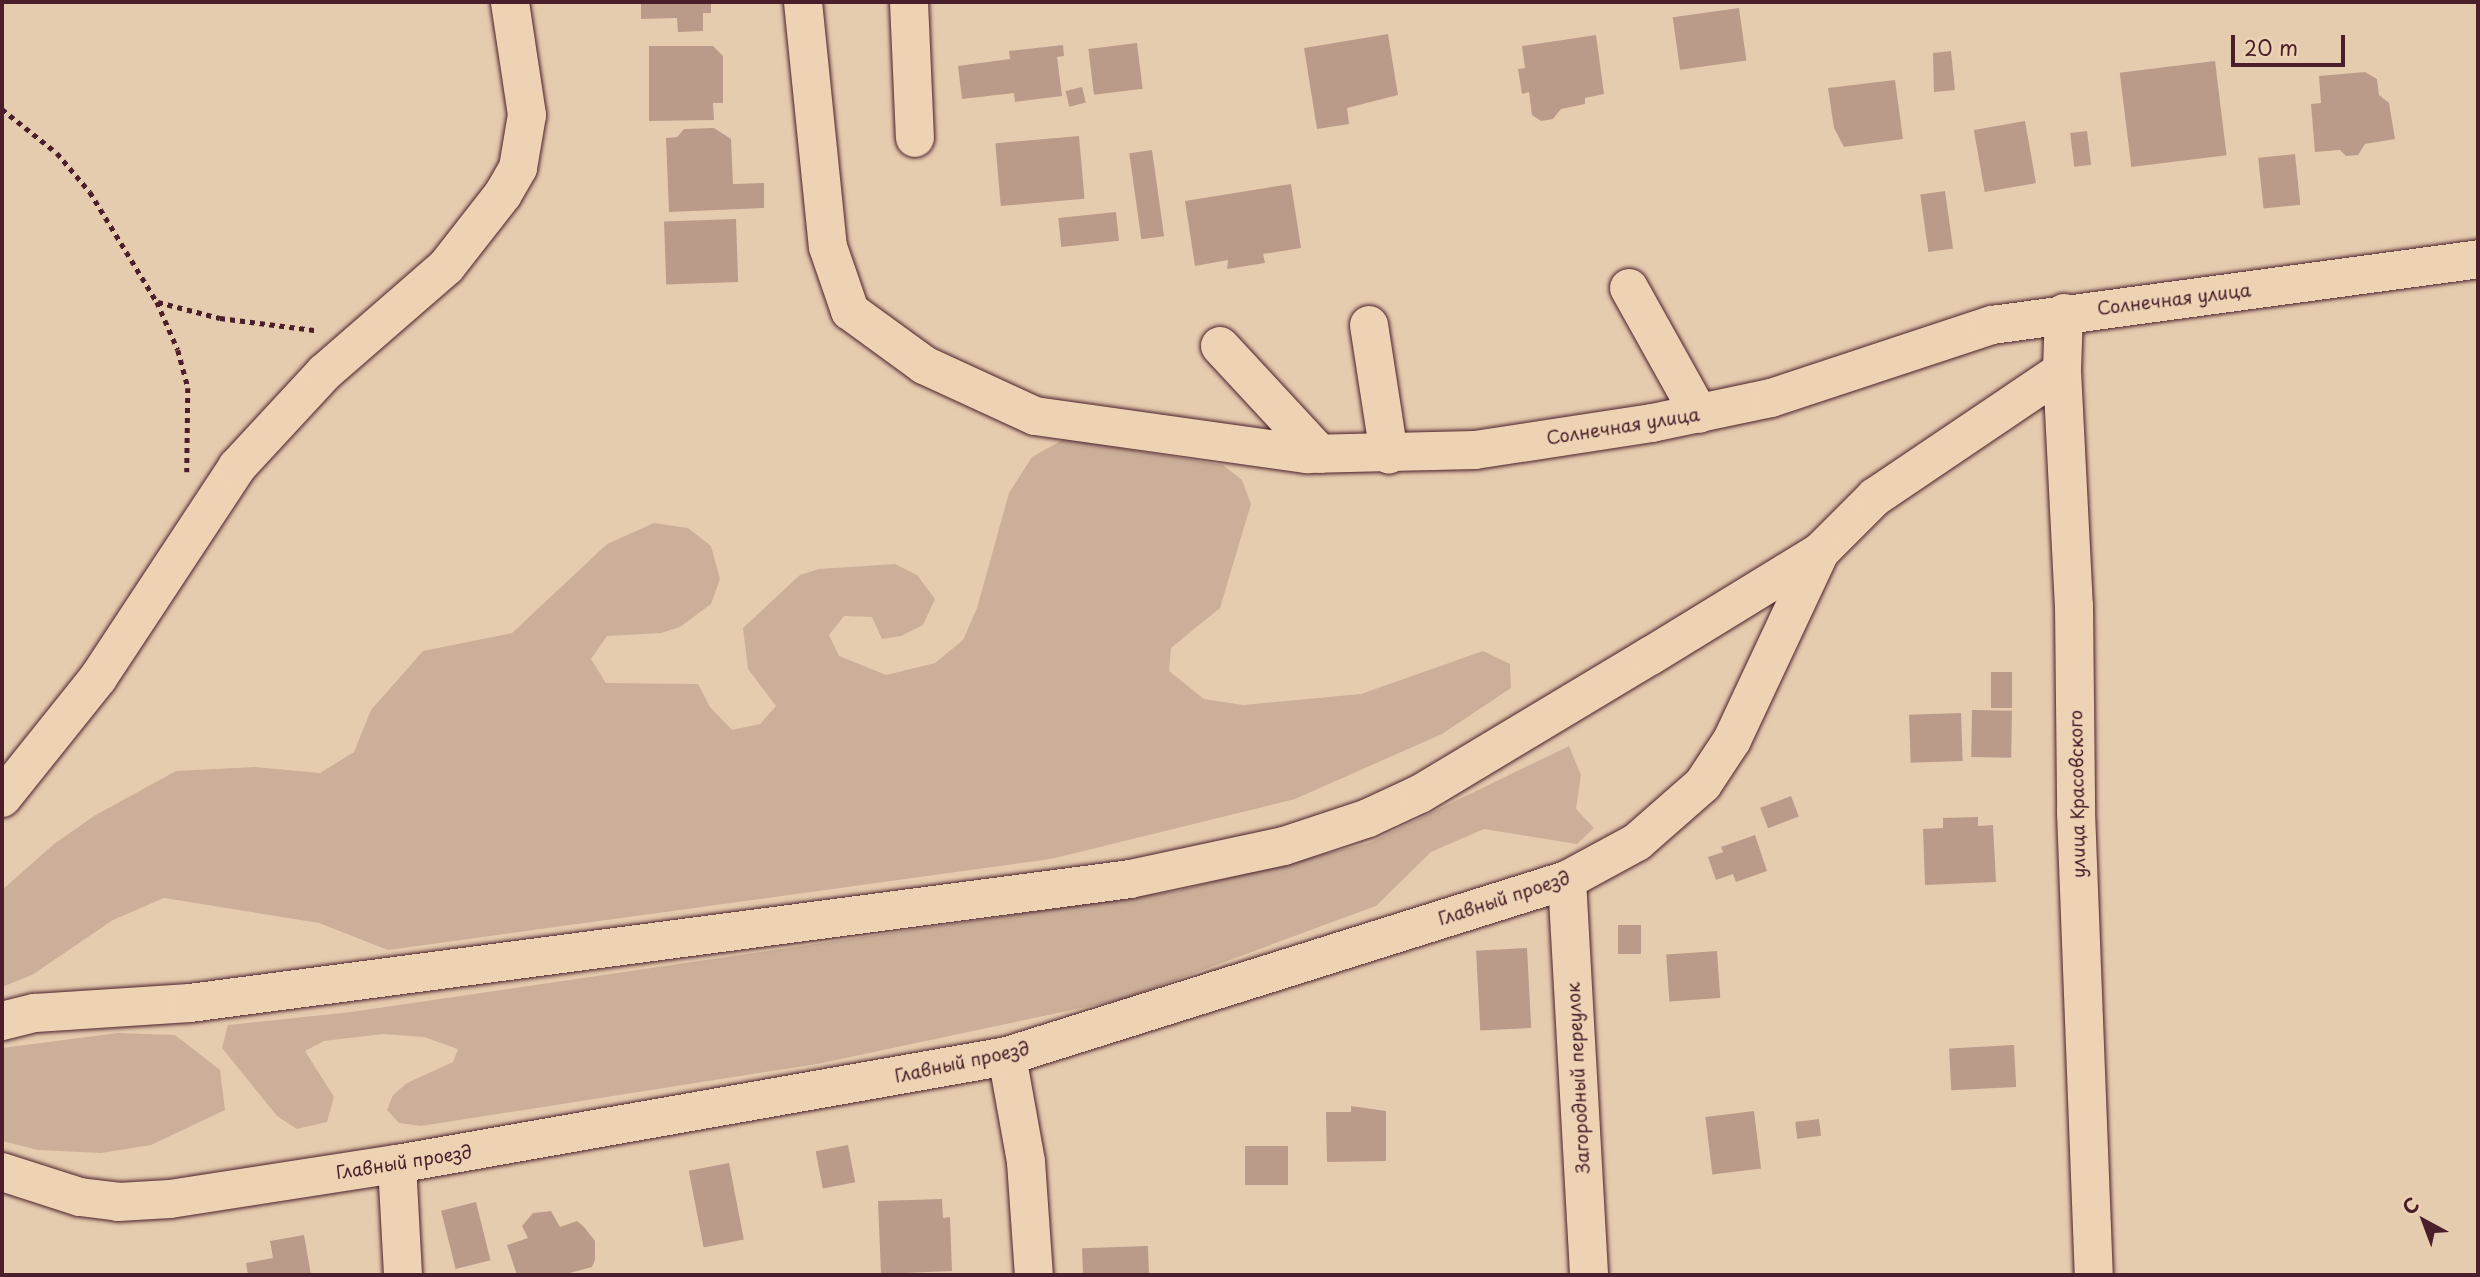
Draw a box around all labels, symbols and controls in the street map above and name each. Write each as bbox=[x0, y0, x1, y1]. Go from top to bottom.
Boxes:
scale bar bbox=[2235, 21, 2349, 65]
text: 20 m bbox=[2244, 31, 2298, 63]
street label: Солнечная улица bbox=[2095, 279, 2253, 319]
street label: Солнечная улица bbox=[1544, 403, 1702, 449]
street label: улица Красовского bbox=[2065, 709, 2089, 879]
street label: Главный проезд bbox=[1435, 866, 1573, 930]
street label: Загородный переулок bbox=[1562, 981, 1594, 1175]
street label: Главный проезд bbox=[892, 1037, 1032, 1087]
street label: Главный проезд bbox=[334, 1141, 474, 1183]
north arrow bbox=[2389, 1186, 2459, 1256]
text: С bbox=[2396, 1190, 2425, 1220]

